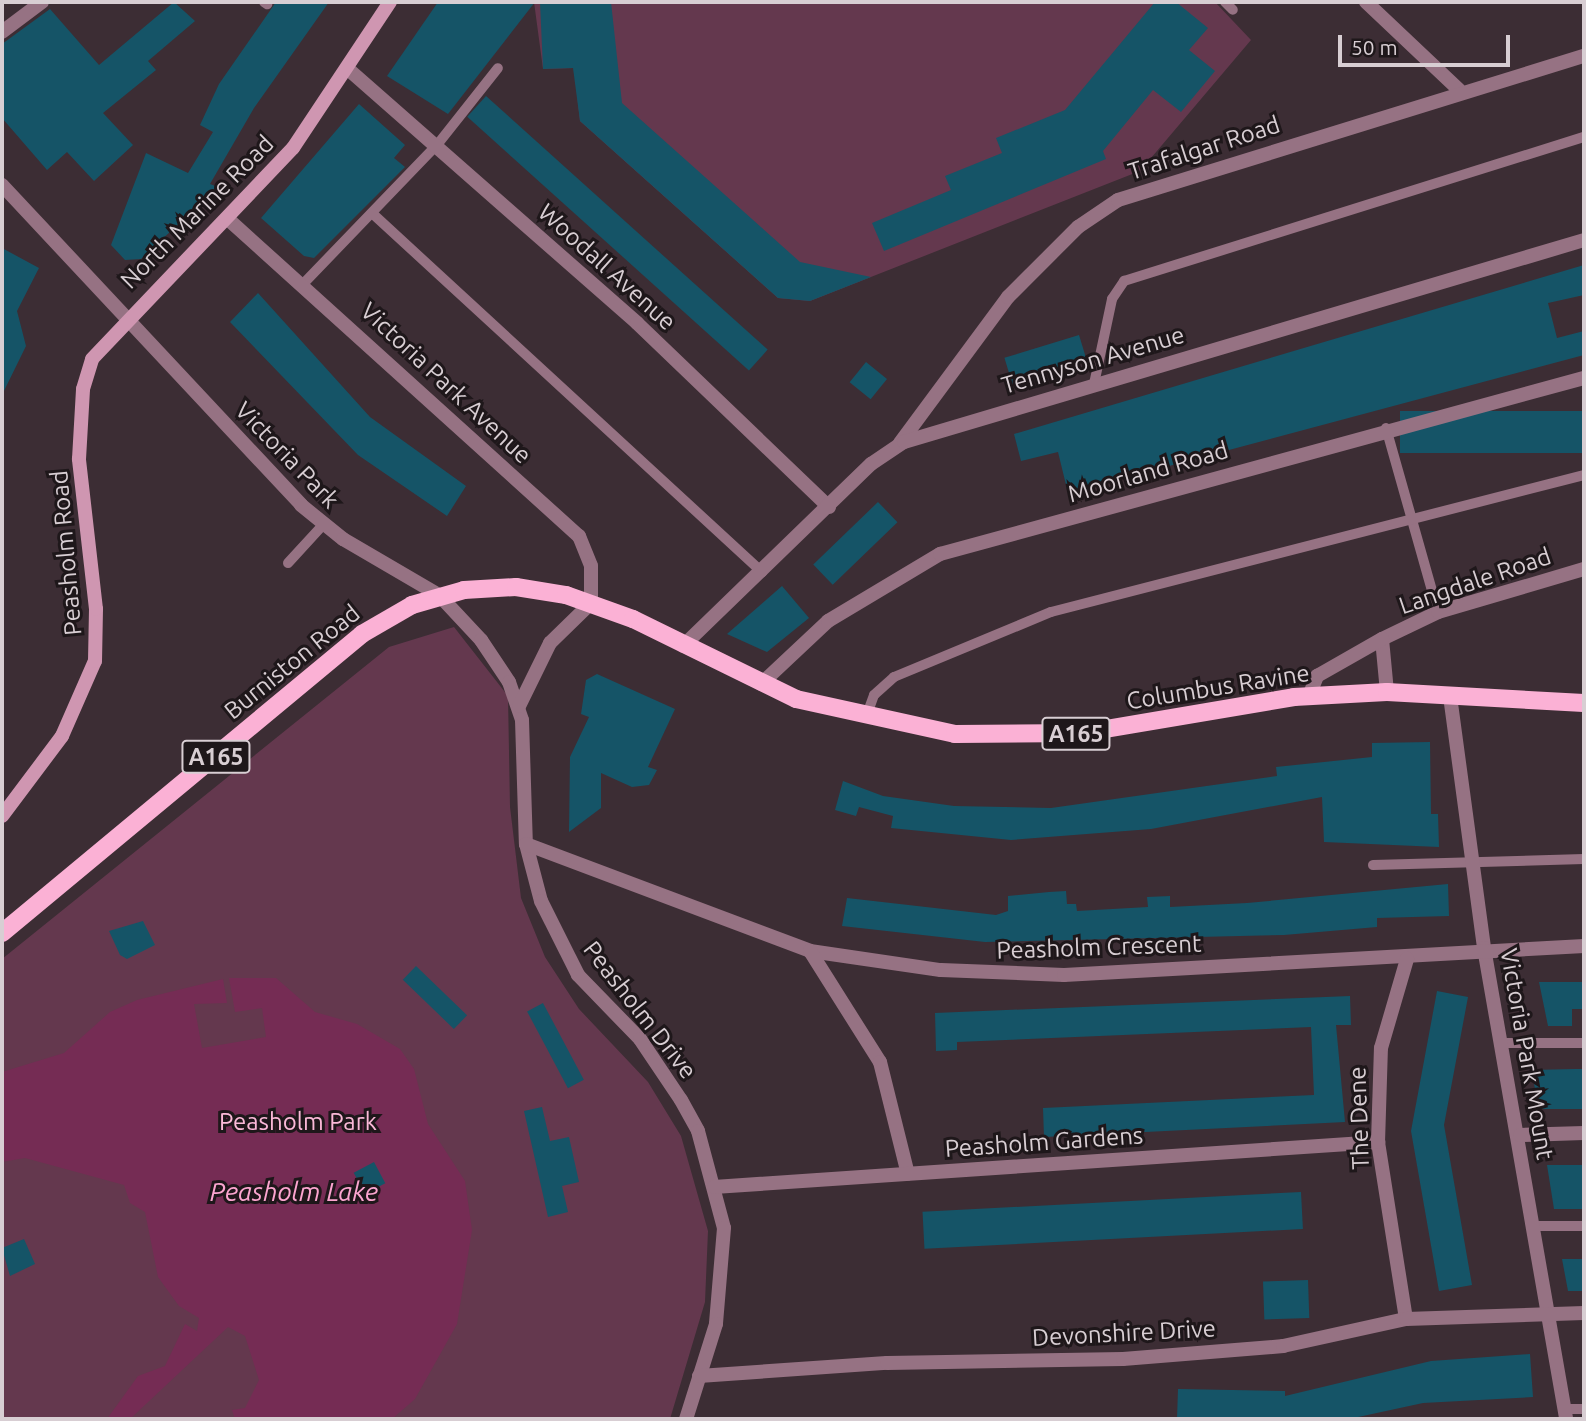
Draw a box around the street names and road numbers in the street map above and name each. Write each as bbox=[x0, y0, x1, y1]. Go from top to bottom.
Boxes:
street label: Trafalgar Road bbox=[1125, 110, 1283, 186]
street label: North Marine Road bbox=[114, 129, 280, 295]
street label: Woodall Avenue bbox=[532, 198, 682, 336]
street label: Victoria Park Avenue bbox=[355, 296, 537, 470]
street label: Tennyson Avenue bbox=[998, 320, 1188, 400]
street label: Victoria Park bbox=[229, 396, 345, 514]
street label: Moorland Road bbox=[1065, 435, 1231, 509]
street label: Peasholm Road bbox=[44, 469, 88, 637]
street label: Langdale Road bbox=[1395, 542, 1555, 620]
street label: Burniston Road bbox=[218, 599, 366, 725]
street label: Columbus Ravine bbox=[1124, 658, 1312, 716]
road number: A165 bbox=[1041, 714, 1111, 754]
road number: A165 bbox=[181, 737, 251, 776]
street label: Peasholm Crescent bbox=[996, 929, 1202, 965]
street label: Peasholm Drive bbox=[577, 935, 703, 1085]
street label: Victoria Park Mount bbox=[1494, 946, 1560, 1162]
street label: The Dene bbox=[1343, 1066, 1375, 1170]
street label: Peasholm Gardens bbox=[944, 1121, 1144, 1163]
street label: Devonshire Drive bbox=[1031, 1314, 1217, 1352]

